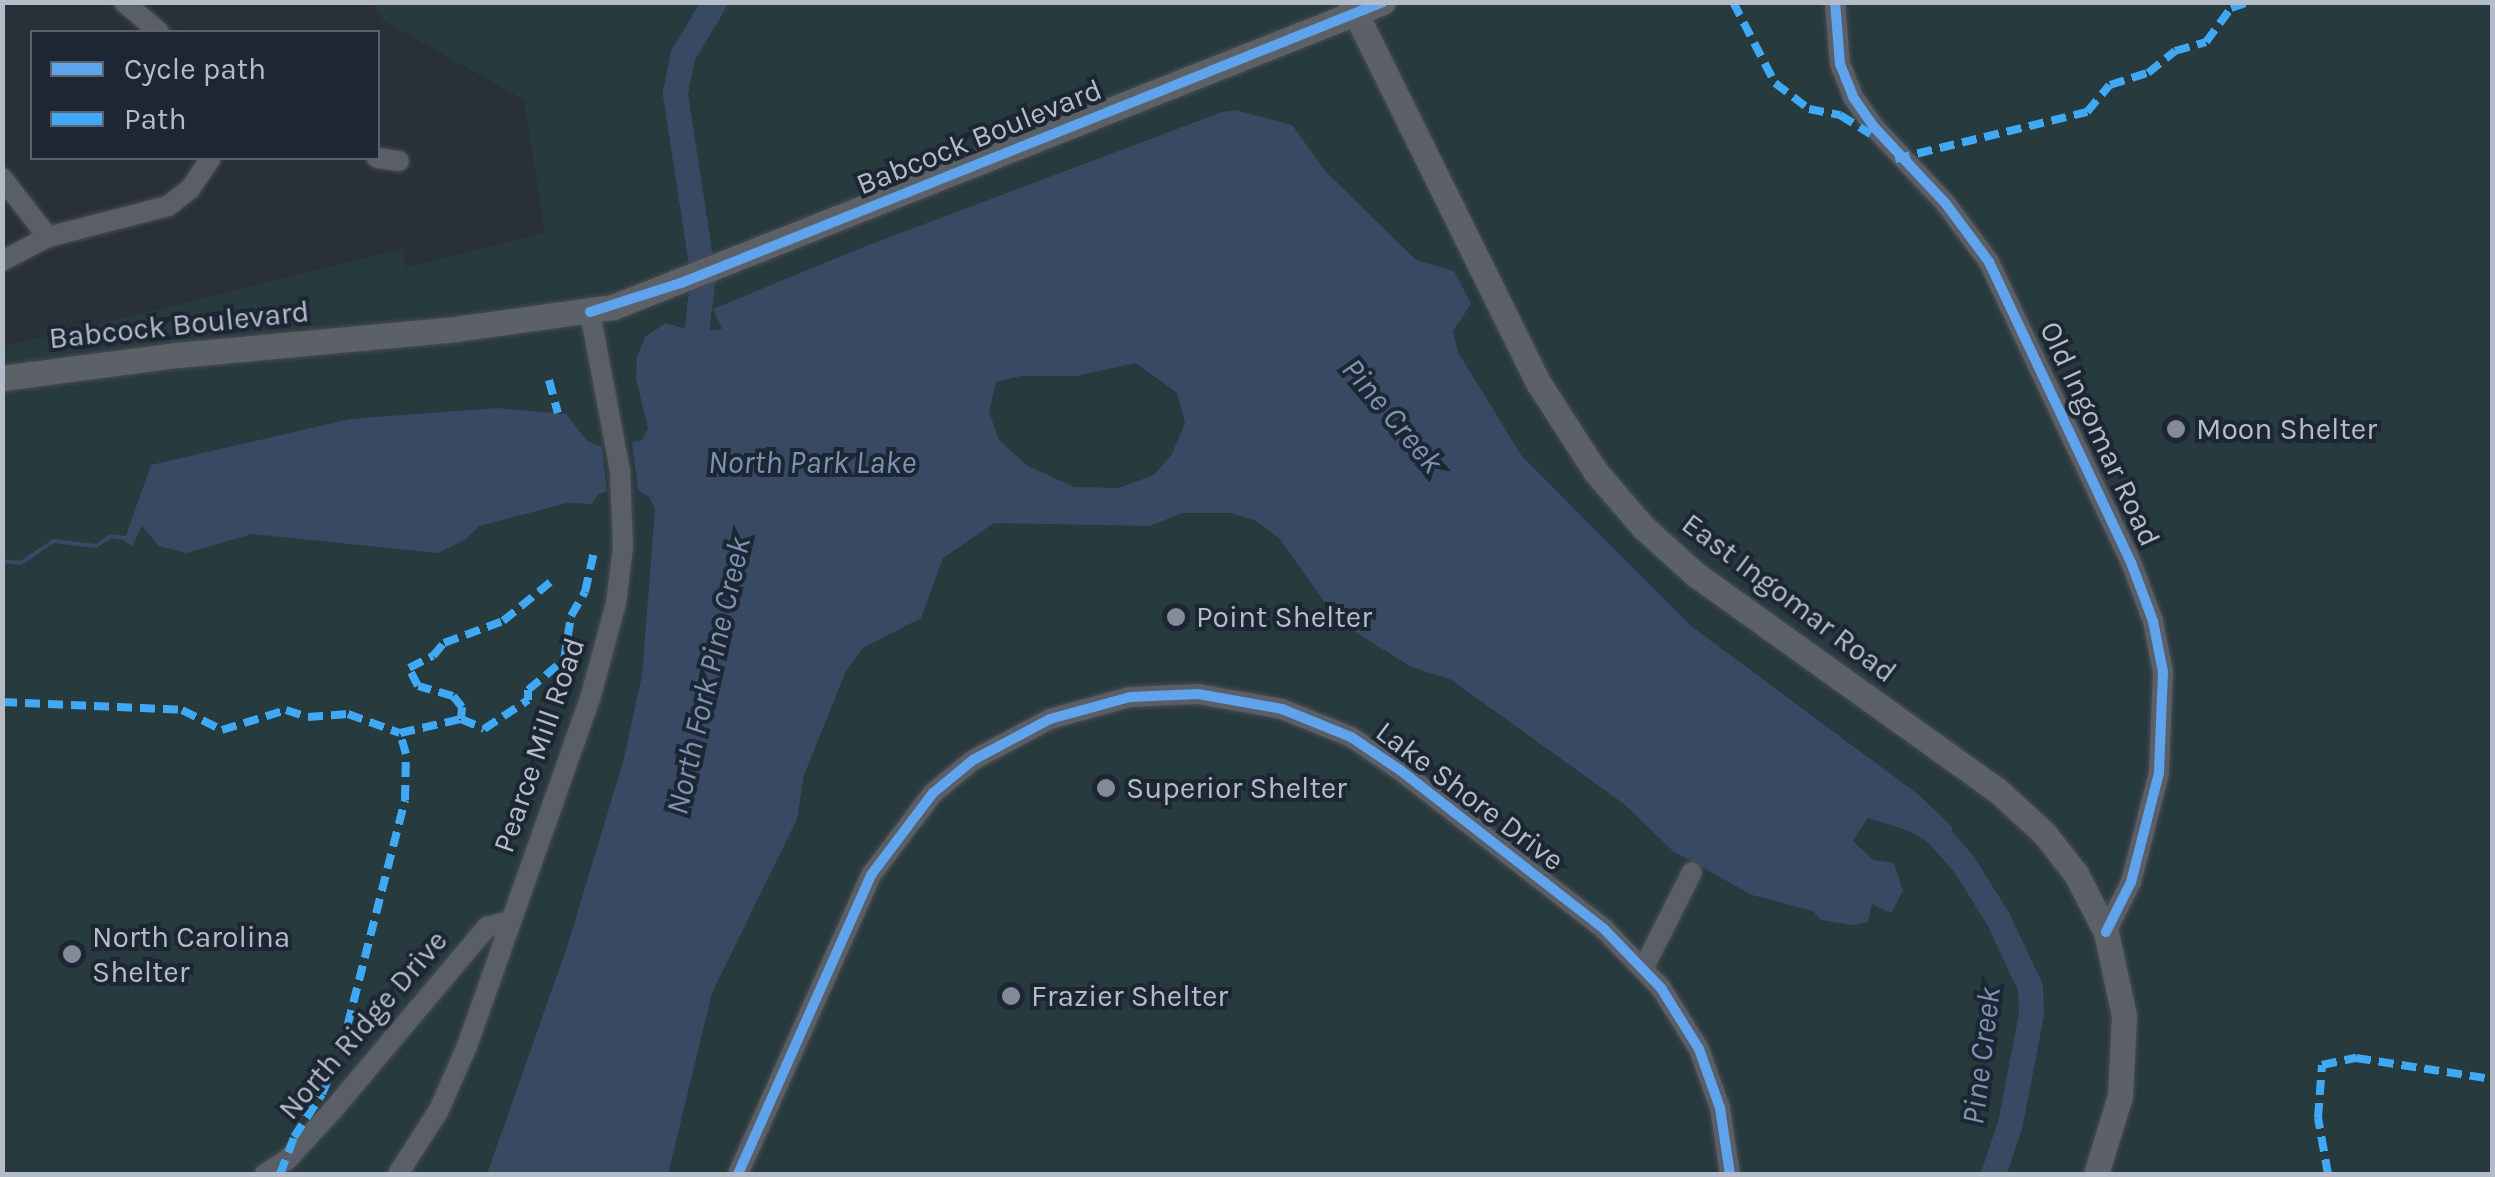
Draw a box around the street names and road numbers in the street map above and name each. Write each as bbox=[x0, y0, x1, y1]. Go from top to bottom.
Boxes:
street label: Babcock Boulevard bbox=[851, 71, 1107, 203]
street label: Babcock Boulevard bbox=[47, 293, 311, 357]
street label: Old Ingomar Road bbox=[2032, 316, 2168, 552]
street label: East Ingomar Road bbox=[1675, 506, 1903, 690]
street label: Pearce Mill Road bbox=[485, 633, 593, 857]
street label: Lake Shore Drive bbox=[1369, 714, 1571, 878]
street label: North Ridge Drive bbox=[271, 923, 455, 1127]

